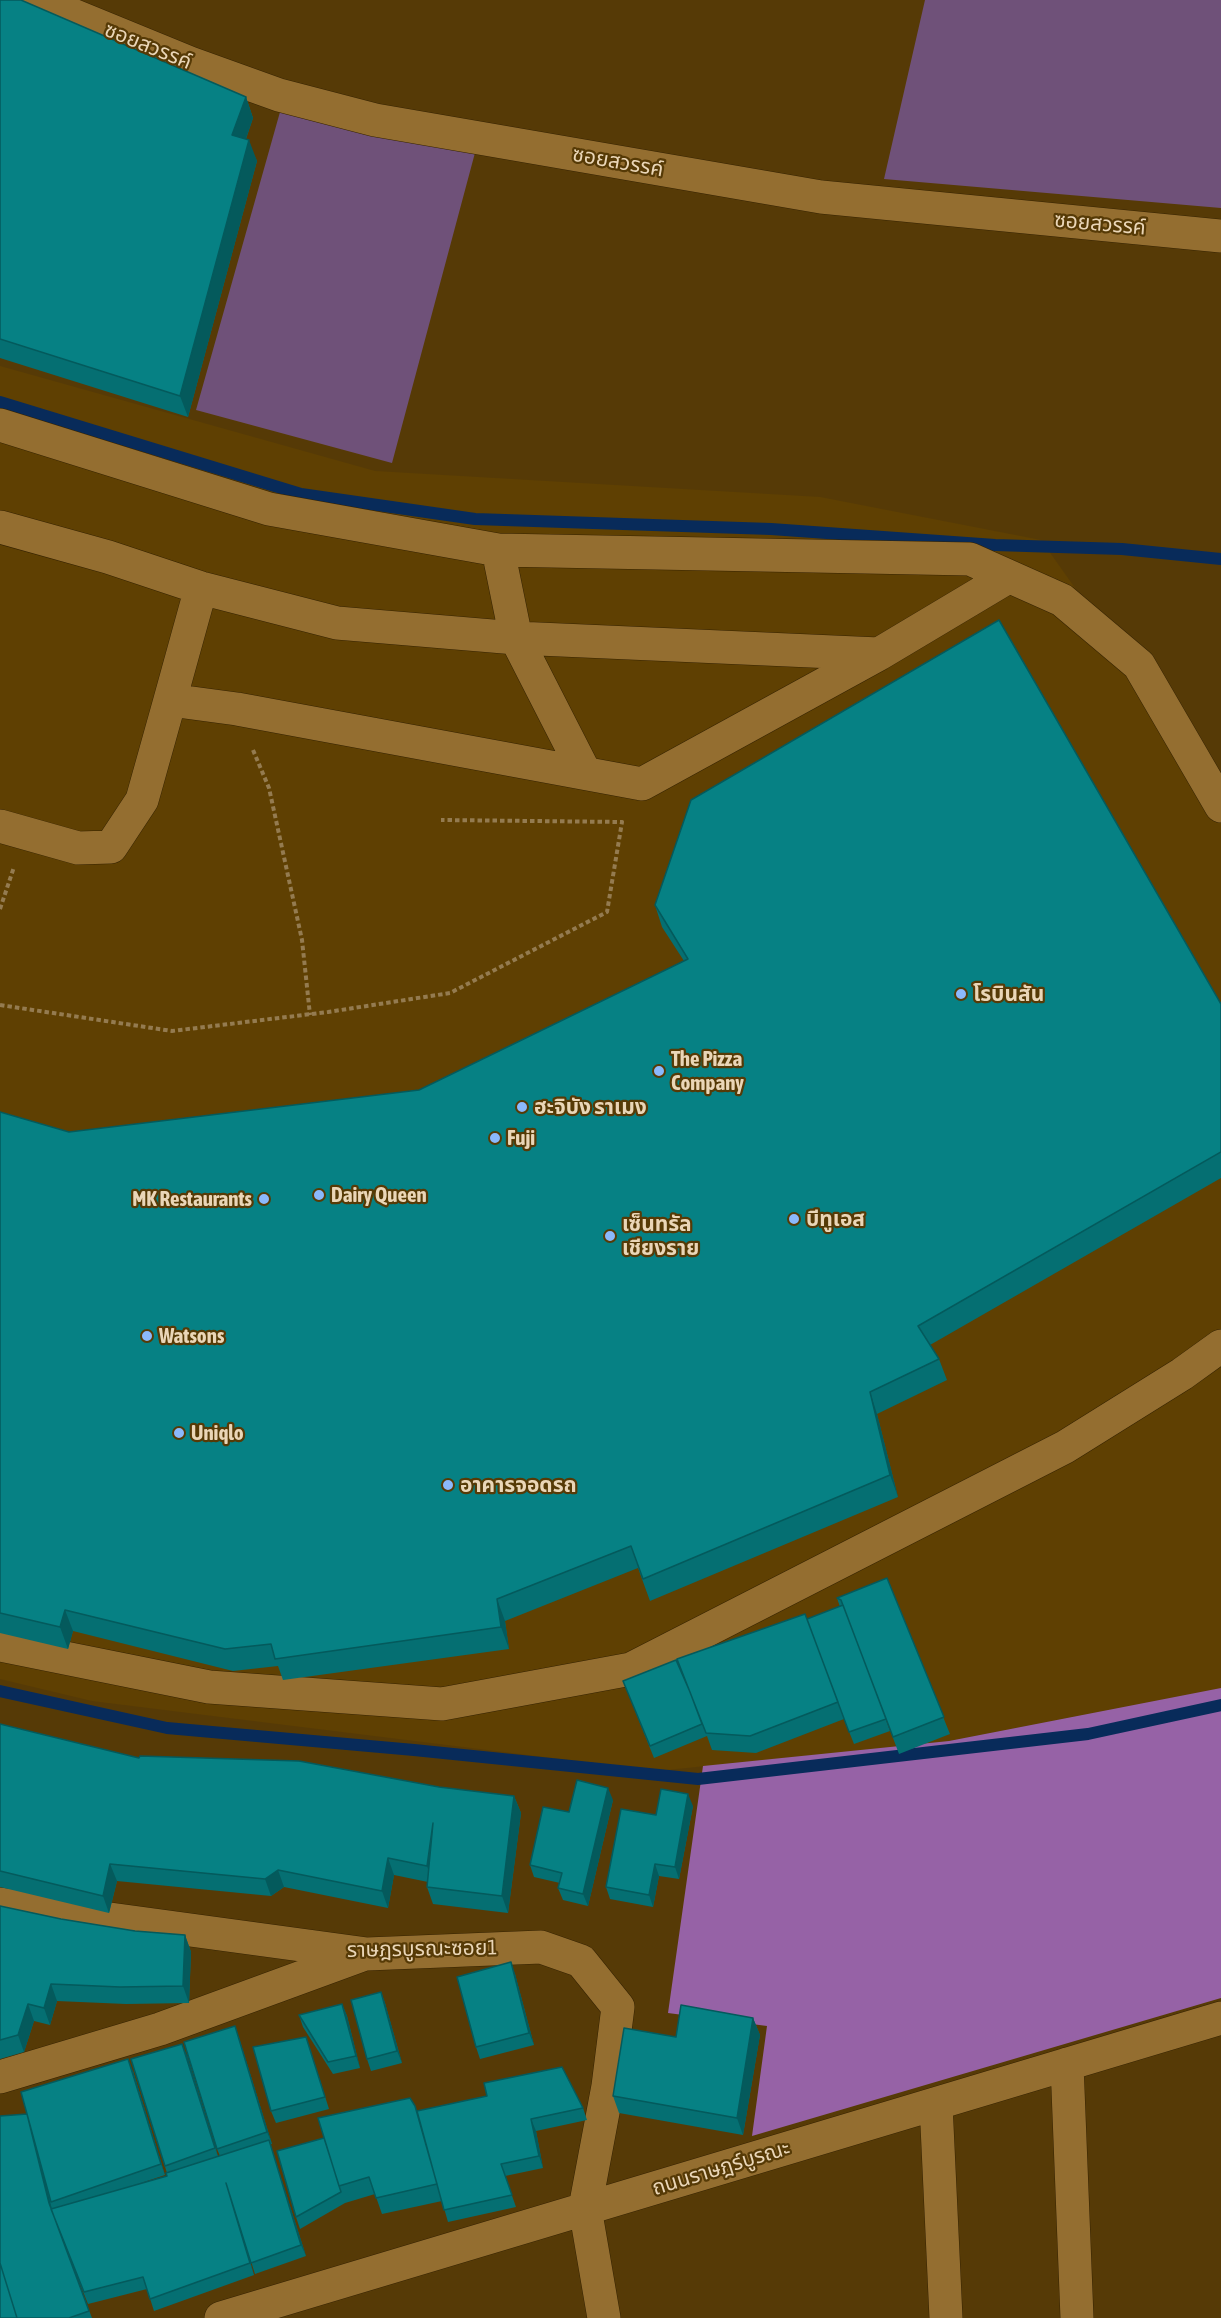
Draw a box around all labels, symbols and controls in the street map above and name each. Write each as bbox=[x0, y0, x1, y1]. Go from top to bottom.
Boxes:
street label: ซอยสวรรค์ bbox=[101, 17, 195, 75]
street label: ซอยสวรรค์ bbox=[571, 142, 665, 182]
street label: ซอยสวรรค์ bbox=[1053, 207, 1147, 241]
place label: โรบินสัน bbox=[973, 981, 1044, 1007]
marker: โรบินสัน bbox=[954, 987, 968, 1001]
place label: The Pizza Company bbox=[671, 1046, 744, 1096]
marker: The Pizza Company bbox=[652, 1064, 666, 1078]
place label: ฮะจิบัง ราเมง bbox=[534, 1094, 647, 1120]
marker: ฮะจิบัง ราเมง bbox=[515, 1100, 529, 1114]
place label: Fuji bbox=[507, 1125, 535, 1151]
marker: Fuji bbox=[488, 1131, 502, 1145]
place label: Dairy Queen bbox=[331, 1182, 427, 1208]
place label: MK Restaurants bbox=[132, 1186, 252, 1212]
marker: Dairy Queen bbox=[312, 1188, 326, 1202]
marker: MK Restaurants bbox=[257, 1192, 271, 1206]
place label: บีทูเอส bbox=[806, 1206, 865, 1232]
place label: เซ็นทรัล เชียงราย bbox=[622, 1211, 699, 1261]
marker: บีทูเอส bbox=[787, 1212, 801, 1226]
marker: เซ็นทรัล เชียงราย bbox=[603, 1229, 617, 1243]
place label: Watsons bbox=[159, 1323, 224, 1349]
marker: Watsons bbox=[140, 1329, 154, 1343]
place label: Uniqlo bbox=[191, 1420, 244, 1446]
marker: Uniqlo bbox=[172, 1426, 186, 1440]
place label: อาคารจอดรถ bbox=[460, 1472, 577, 1498]
marker: อาคารจอดรถ bbox=[441, 1478, 455, 1492]
street label: ราษฎรบูรณะซอย1 bbox=[347, 1935, 497, 1963]
street label: ถนนราษฎร์บูรณะ bbox=[649, 2135, 793, 2201]

